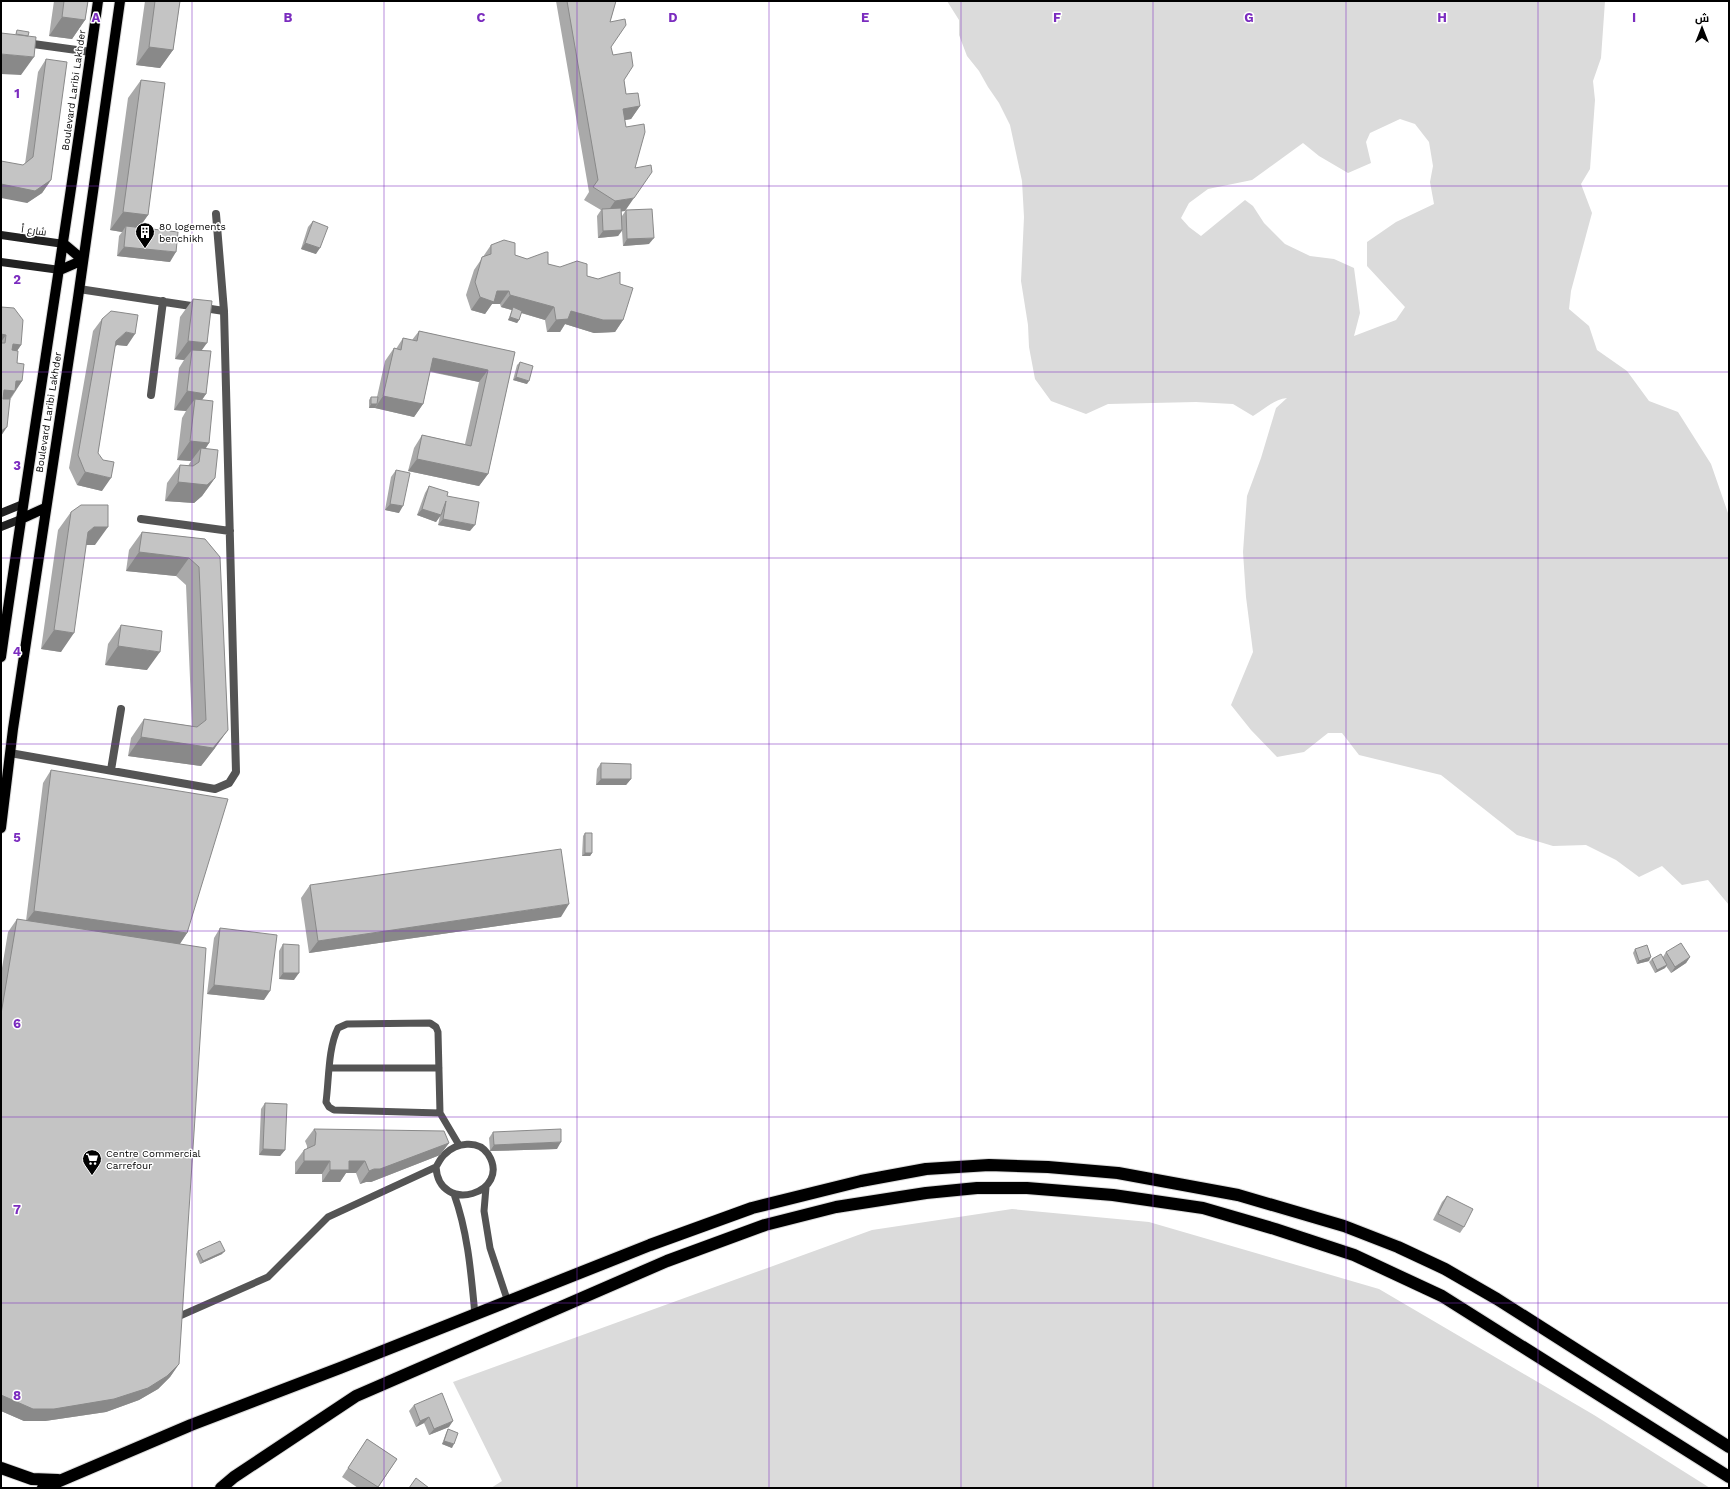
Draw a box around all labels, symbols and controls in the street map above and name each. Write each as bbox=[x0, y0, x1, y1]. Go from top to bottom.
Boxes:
north arrow bbox=[1682, 8, 1722, 48]
text: A bbox=[92, 10, 101, 25]
text: B bbox=[284, 10, 293, 25]
text: C bbox=[477, 10, 486, 25]
text: D bbox=[668, 10, 678, 25]
text: E bbox=[861, 10, 869, 25]
text: F bbox=[1053, 10, 1061, 25]
text: G bbox=[1244, 10, 1254, 25]
text: H bbox=[1437, 10, 1447, 25]
text: I bbox=[1632, 10, 1636, 25]
text: ش bbox=[1695, 12, 1709, 25]
street label: Boulevard Laribi Lakhder bbox=[60, 29, 87, 151]
text: 1 bbox=[14, 86, 20, 101]
building icon: 80 logements benchikh bbox=[134, 221, 156, 249]
place label: 80 logements benchikh bbox=[159, 221, 226, 244]
street label: شارع أ bbox=[20, 222, 47, 239]
text: 2 bbox=[13, 272, 21, 287]
street label: Boulevard Laribi Lakhder bbox=[34, 351, 63, 473]
text: 3 bbox=[13, 458, 21, 473]
text: 4 bbox=[13, 644, 22, 659]
text: 5 bbox=[13, 830, 21, 845]
text: 6 bbox=[13, 1016, 21, 1031]
supermarket icon: Centre Commercial Carrefour bbox=[81, 1148, 103, 1176]
place label: Centre Commercial Carrefour bbox=[106, 1148, 201, 1171]
text: 7 bbox=[13, 1202, 21, 1217]
text: 8 bbox=[13, 1388, 21, 1403]

